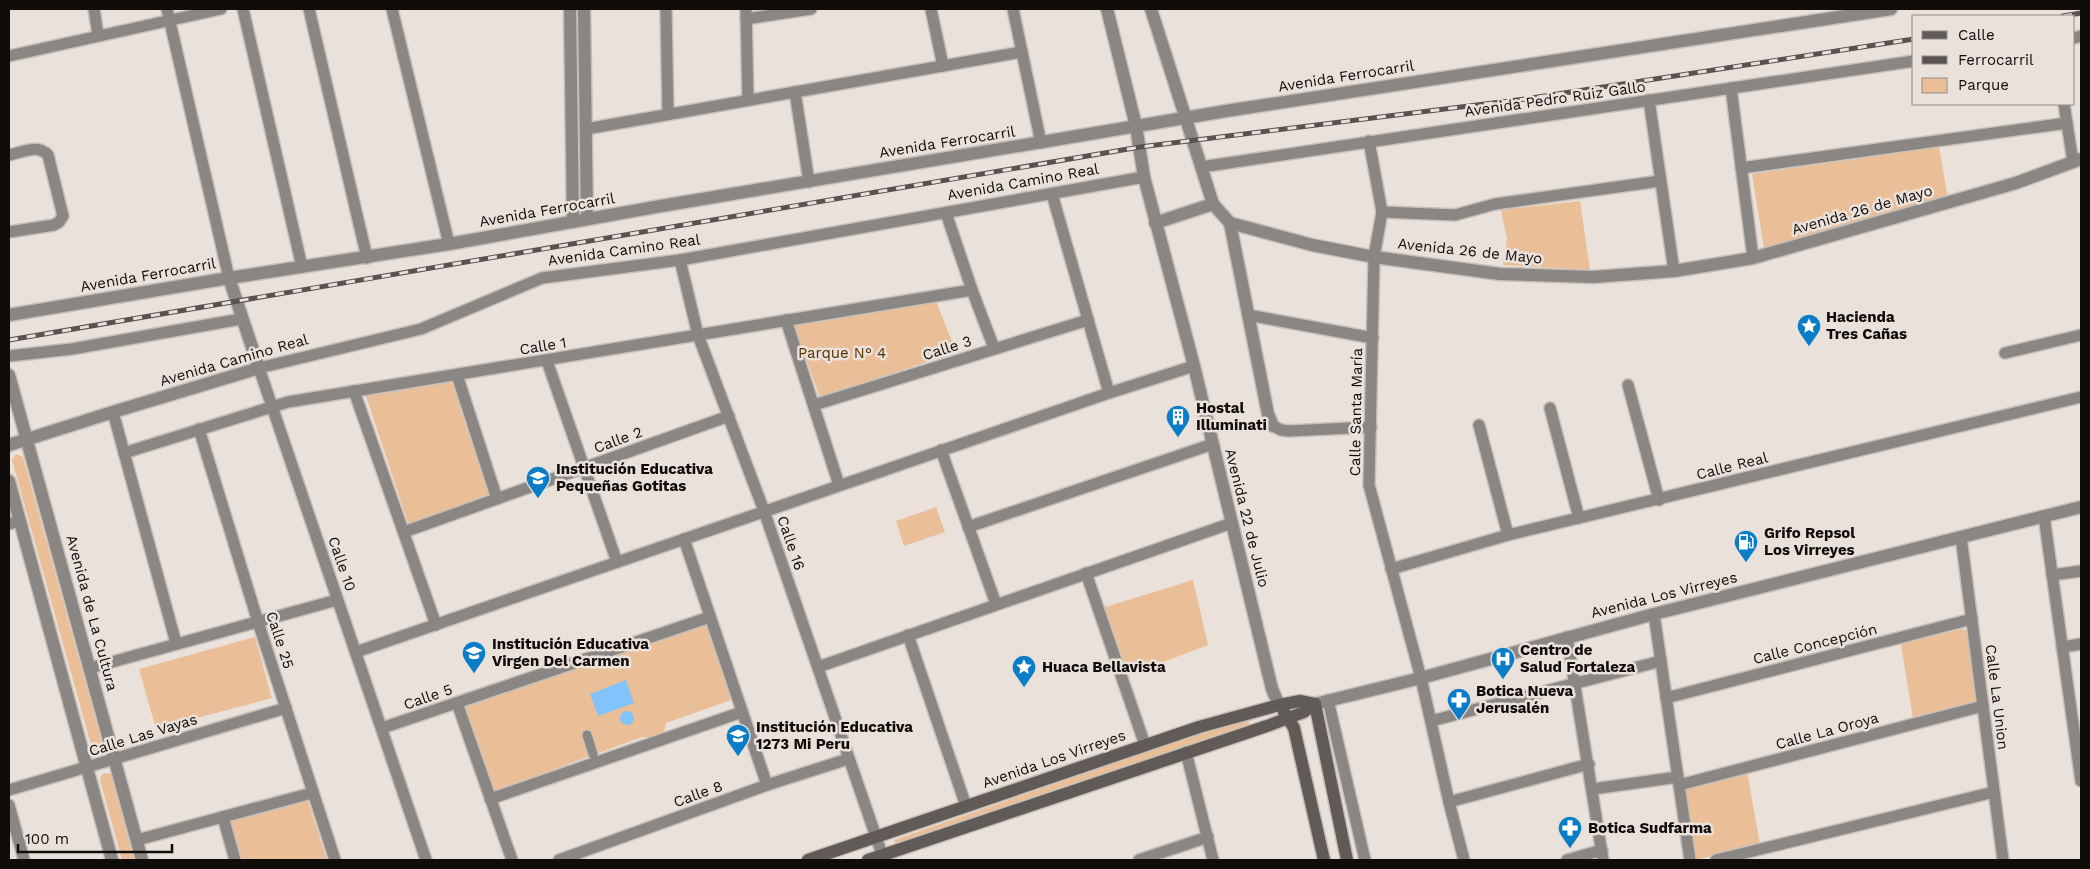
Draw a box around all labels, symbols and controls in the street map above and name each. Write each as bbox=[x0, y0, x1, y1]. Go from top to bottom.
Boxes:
legend bbox=[1912, 15, 2075, 105]
text: Calle bbox=[1958, 26, 1995, 44]
text: Ferrocarril bbox=[1958, 51, 2034, 69]
street label: Avenida Ferrocarril bbox=[1277, 56, 1416, 96]
text: Parque bbox=[1958, 76, 2009, 94]
street label: Avenida Pedro Ruiz Gallo bbox=[1463, 77, 1647, 121]
street label: Avenida Ferrocarril bbox=[878, 122, 1017, 162]
street label: Avenida Camino Real bbox=[946, 160, 1101, 204]
street label: Avenida 26 de Mayo bbox=[1790, 181, 1934, 239]
street label: Avenida Ferrocarril bbox=[478, 189, 617, 231]
street label: Avenida Camino Real bbox=[547, 230, 702, 270]
street label: Avenida 26 de Mayo bbox=[1397, 234, 1543, 268]
street label: Avenida Ferrocarril bbox=[79, 254, 218, 296]
place label: Hacienda Tres Cañas bbox=[1826, 308, 1907, 343]
place icon: Hacienda Tres Cañas bbox=[1796, 313, 1822, 347]
street label: Avenida Camino Real bbox=[158, 330, 311, 390]
street label: Calle 3 bbox=[920, 332, 974, 364]
street label: Calle 1 bbox=[518, 333, 568, 359]
park label: Parque N° 4 bbox=[798, 344, 886, 362]
street label: Calle Santa María bbox=[1346, 347, 1366, 476]
place label: Hostal Illuminati bbox=[1196, 399, 1267, 434]
building icon: Hostal Illuminati bbox=[1165, 404, 1191, 438]
street label: Calle 2 bbox=[591, 423, 645, 457]
street label: Avenida 22 de Julio bbox=[1221, 447, 1273, 589]
street label: Calle Real bbox=[1694, 448, 1770, 484]
place label: Institución Educativa Pequeñas Gotitas bbox=[556, 460, 713, 495]
school or university icon: Institución Educativa Pequeñas Gotitas bbox=[525, 465, 551, 499]
street label: Calle 16 bbox=[773, 513, 809, 573]
place label: Grifo Repsol Los Virreyes bbox=[1764, 524, 1855, 559]
fuel station icon: Grifo Repsol Los Virreyes bbox=[1733, 529, 1759, 563]
street label: Avenida de La Cultura bbox=[62, 533, 122, 694]
street label: Calle 10 bbox=[324, 534, 360, 594]
street label: Avenida Los Virreyes bbox=[1589, 568, 1739, 622]
street label: Calle 25 bbox=[262, 609, 298, 671]
street label: Calle Concepción bbox=[1751, 620, 1879, 668]
place label: Institución Educativa Virgen Del Carmen bbox=[492, 635, 649, 670]
school or university icon: Institución Educativa Virgen Del Carmen bbox=[461, 640, 487, 674]
place label: Centro de Salud Fortaleza bbox=[1520, 641, 1636, 676]
street label: Calle La Union bbox=[1982, 643, 2012, 751]
hospital icon: Centro de Salud Fortaleza bbox=[1490, 646, 1516, 680]
place icon: Huaca Bellavista bbox=[1011, 654, 1037, 688]
place label: Huaca Bellavista bbox=[1042, 658, 1166, 676]
street label: Calle 5 bbox=[401, 680, 455, 714]
place label: Botica Nueva Jerusalén bbox=[1476, 682, 1574, 717]
pharmacy icon: Botica Nueva Jerusalén bbox=[1446, 687, 1472, 721]
street label: Calle La Oroya bbox=[1774, 708, 1881, 753]
street label: Calle Las Vayas bbox=[87, 710, 200, 760]
place label: Institución Educativa 1273 Mi Peru bbox=[756, 718, 913, 753]
school or university icon: Institución Educativa 1273 Mi Peru bbox=[725, 723, 751, 757]
street label: Avenida Los Virreyes bbox=[980, 726, 1128, 792]
street label: Calle 8 bbox=[671, 777, 725, 811]
pharmacy icon: Botica Sudfarma bbox=[1557, 815, 1583, 849]
place label: Botica Sudfarma bbox=[1588, 819, 1712, 837]
scale bar bbox=[18, 822, 171, 854]
text: 100 m bbox=[25, 830, 69, 848]

